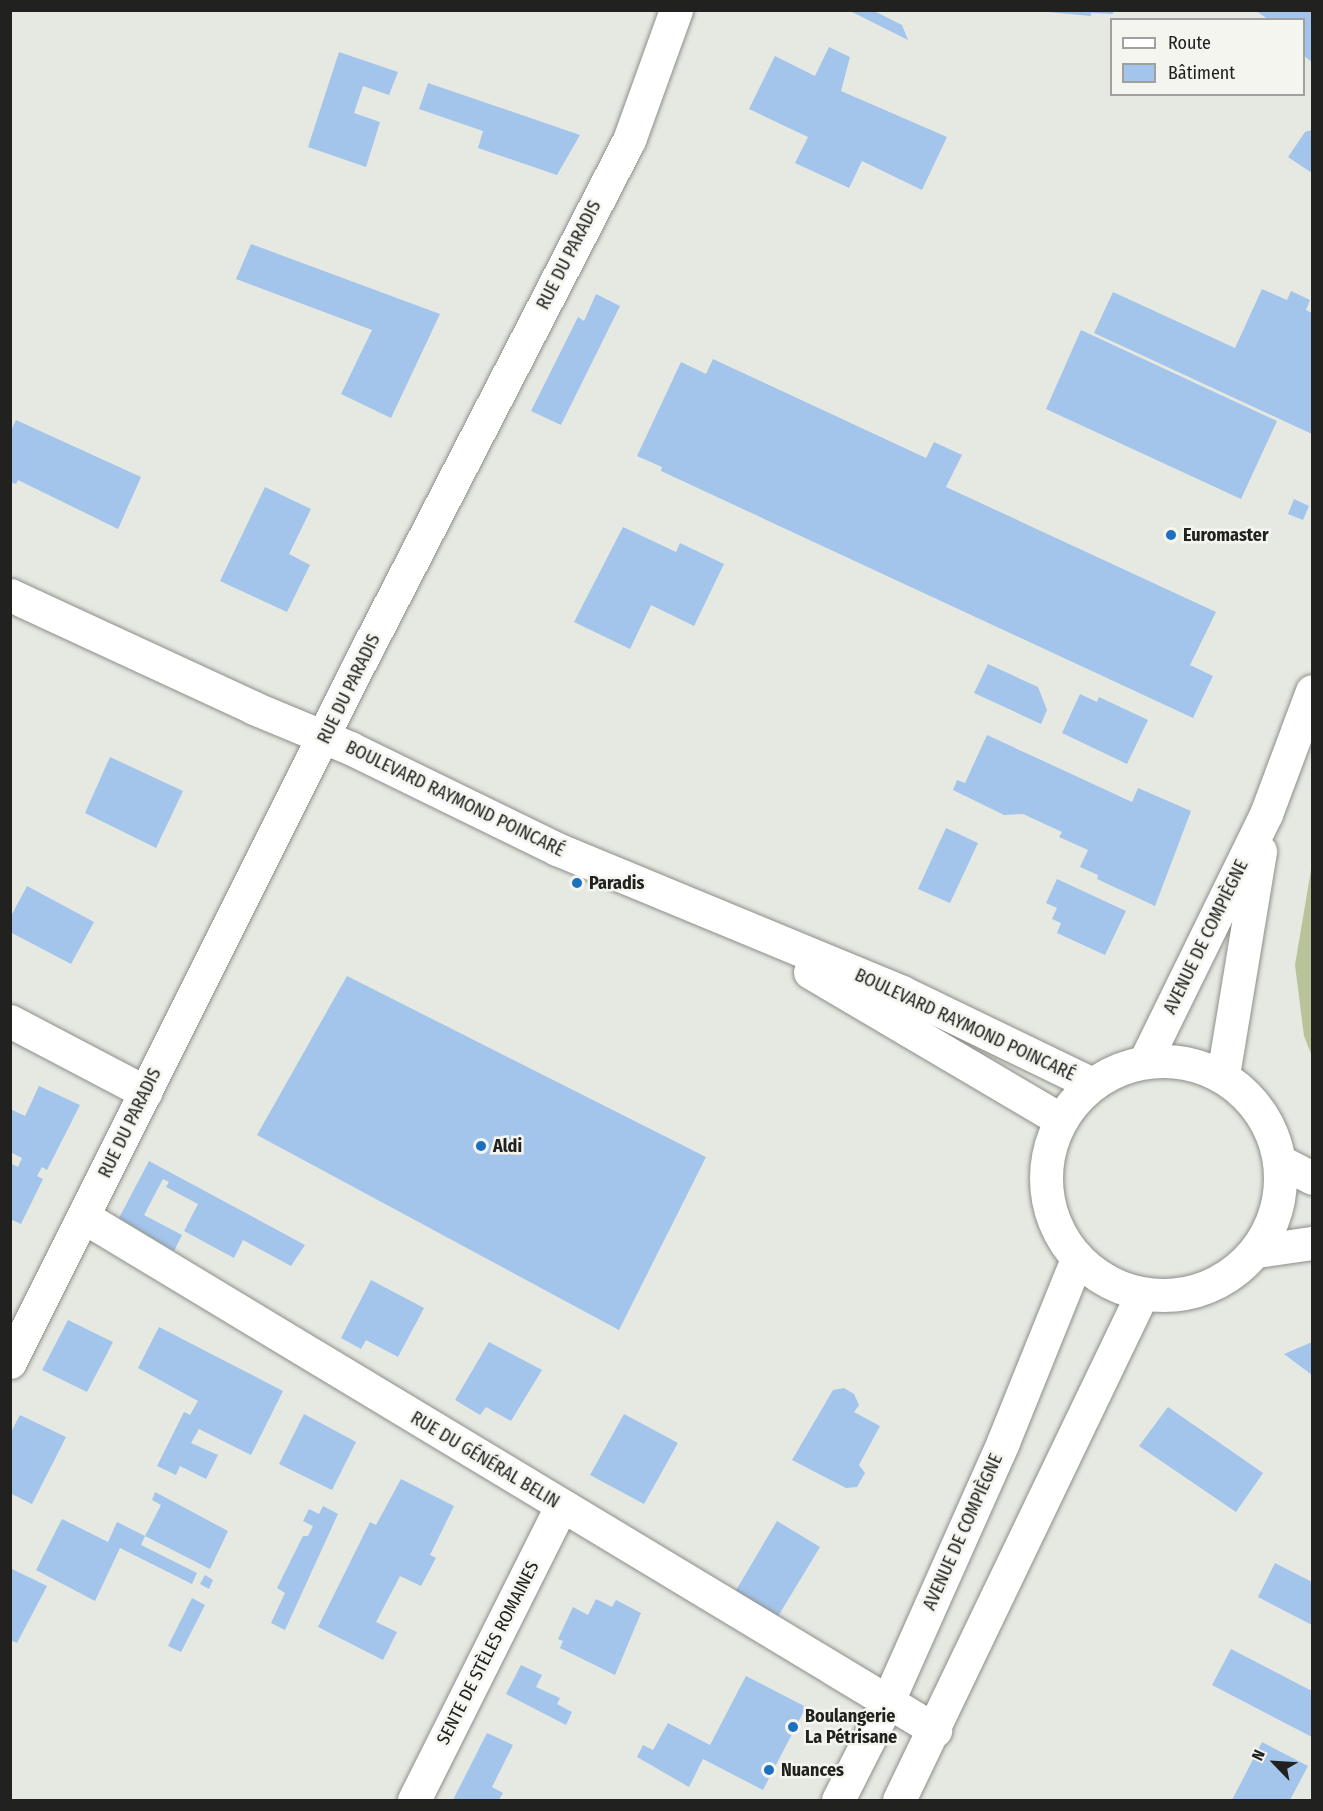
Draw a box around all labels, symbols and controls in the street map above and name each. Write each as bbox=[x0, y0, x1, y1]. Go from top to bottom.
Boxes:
legend bbox=[1110, 18, 1305, 96]
text: Route bbox=[1168, 32, 1211, 54]
text: Bâtiment bbox=[1168, 62, 1235, 84]
street label: RUE DU PARADIS bbox=[532, 197, 606, 313]
place label: Euromaster bbox=[1183, 524, 1268, 546]
marker: Euromaster bbox=[1164, 528, 1178, 542]
street label: RUE DU PARADIS bbox=[313, 631, 385, 747]
street label: BOULEVARD RAYMOND POINCARÉ bbox=[342, 737, 568, 861]
street label: AVENUE DE COMPIÈGNE bbox=[1159, 856, 1253, 1018]
place label: Paradis bbox=[589, 872, 644, 894]
marker: Paradis bbox=[570, 876, 584, 890]
street label: BOULEVARD RAYMOND POINCARÉ bbox=[851, 964, 1079, 1086]
street label: RUE DU PARADIS bbox=[94, 1065, 166, 1181]
place label: Aldi bbox=[493, 1135, 522, 1157]
marker: Aldi bbox=[474, 1139, 488, 1153]
street label: RUE DU GÉNÉRAL BELIN bbox=[407, 1407, 563, 1513]
street label: AVENUE DE COMPIÈGNE bbox=[919, 1450, 1007, 1614]
street label: SENTE DE STÈLES ROMAINES bbox=[432, 1558, 544, 1748]
place label: Boulangerie La Pétrisane bbox=[805, 1706, 897, 1748]
marker: Boulangerie La Pétrisane bbox=[786, 1720, 800, 1734]
north arrow bbox=[1245, 1733, 1305, 1793]
text: N bbox=[1248, 1747, 1269, 1764]
place label: Nuances bbox=[781, 1759, 844, 1781]
marker: Nuances bbox=[762, 1763, 776, 1777]

